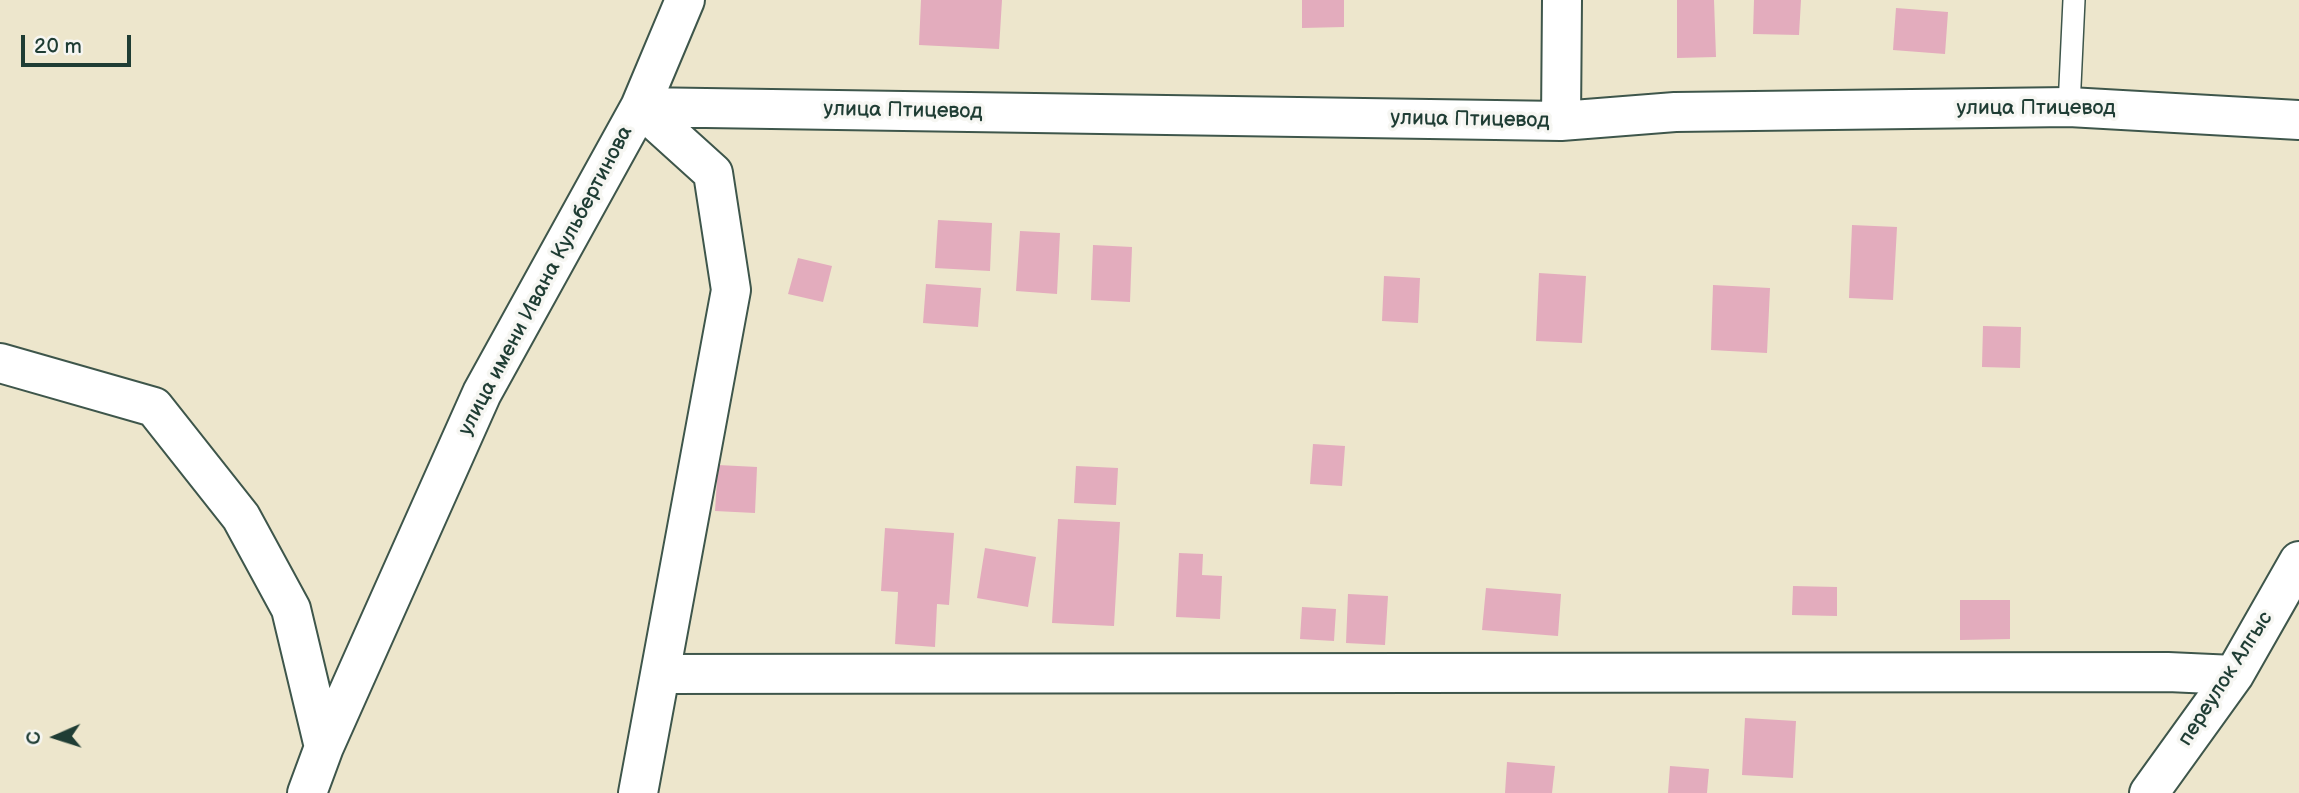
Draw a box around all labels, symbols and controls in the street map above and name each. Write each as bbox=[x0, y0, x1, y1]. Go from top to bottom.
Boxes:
scale bar bbox=[24, 21, 135, 65]
text: 20 m bbox=[34, 34, 82, 59]
street label: улица Птицевод bbox=[1956, 96, 2116, 122]
street label: улица Птицевод bbox=[823, 97, 983, 125]
street label: улица Птицевод bbox=[1390, 106, 1550, 134]
street label: улица имени Ивана Кульбертинова bbox=[453, 122, 639, 440]
street label: переулок Алгыс bbox=[2173, 607, 2279, 751]
north arrow bbox=[21, 702, 91, 772]
text: С bbox=[23, 731, 46, 745]

